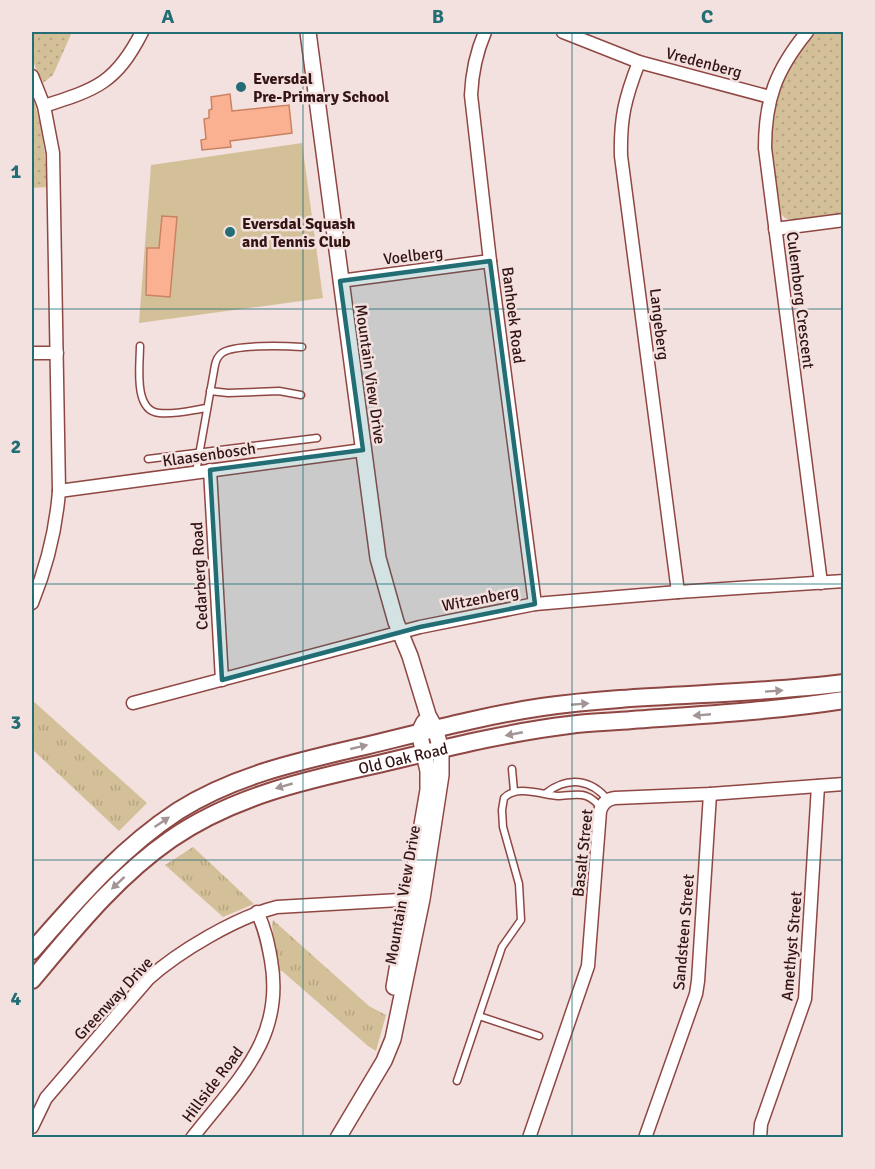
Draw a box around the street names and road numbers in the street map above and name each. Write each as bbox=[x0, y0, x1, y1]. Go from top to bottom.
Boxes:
street label: Vredenberg bbox=[663, 43, 744, 83]
street label: Culemborg Crescent bbox=[782, 230, 818, 370]
street label: Voelberg bbox=[382, 242, 444, 270]
street label: Banhoek Road bbox=[497, 266, 529, 365]
street label: Langeberg bbox=[645, 287, 673, 361]
street label: Mountain View Drive bbox=[350, 303, 390, 445]
street label: Klaasenbosch bbox=[161, 439, 257, 471]
street label: Cedarberg Road bbox=[187, 521, 213, 631]
street label: Witzenberg bbox=[440, 582, 520, 616]
street label: Old Oak Road bbox=[357, 739, 450, 779]
street label: Basalt Street bbox=[568, 808, 598, 898]
street label: Mountain View Drive bbox=[381, 824, 425, 966]
street label: Sandsteen Street bbox=[669, 873, 699, 991]
street label: Amethyst Street bbox=[777, 890, 807, 1002]
street label: Greenway Drive bbox=[70, 953, 157, 1044]
street label: Hillside Road bbox=[178, 1043, 248, 1127]

